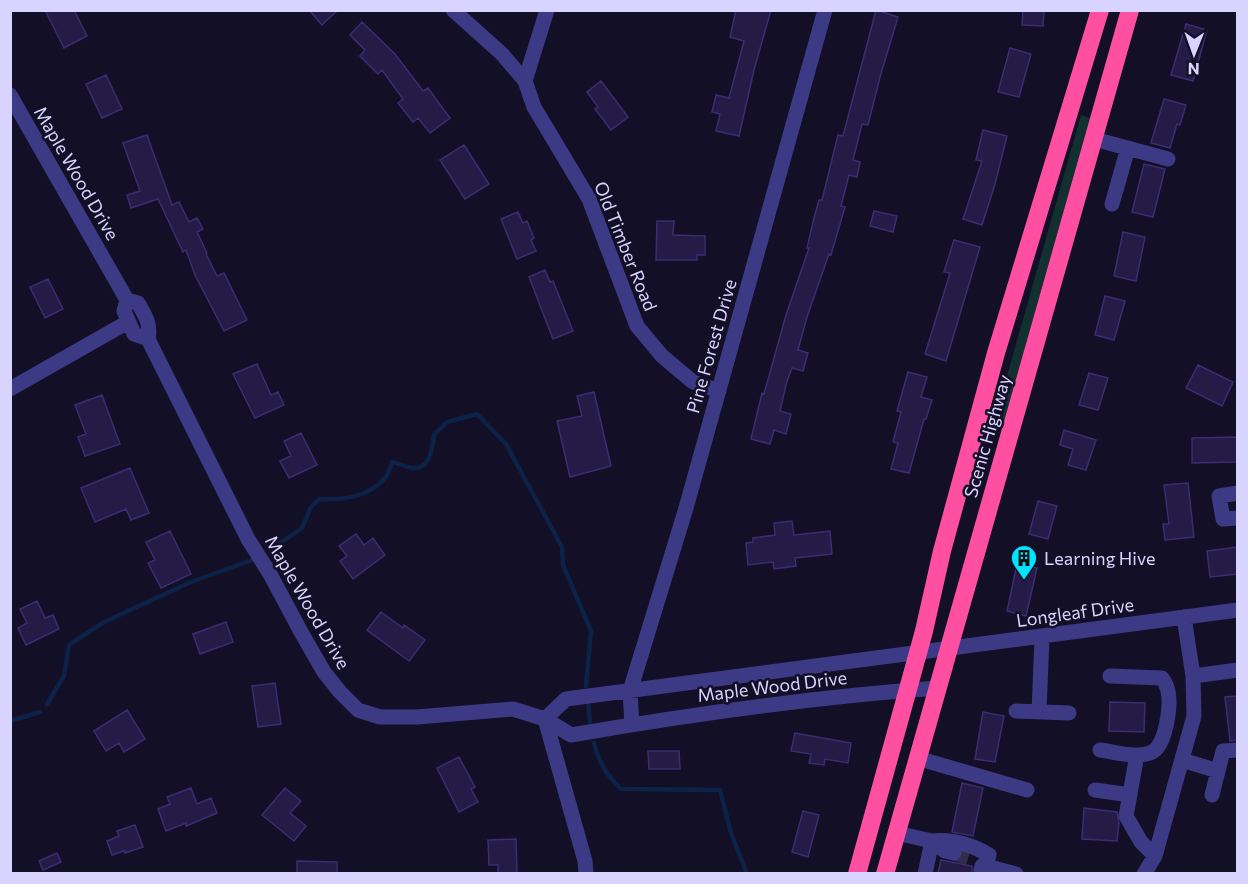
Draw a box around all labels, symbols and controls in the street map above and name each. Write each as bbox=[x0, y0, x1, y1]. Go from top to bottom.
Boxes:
north arrow bbox=[1164, 24, 1224, 84]
text: N bbox=[1188, 60, 1200, 79]
street label: Maple Wood Drive bbox=[30, 102, 124, 244]
street label: Old Timber Road bbox=[590, 178, 662, 314]
street label: Pine Forest Drive bbox=[681, 276, 741, 416]
street label: Scenic Highway bbox=[959, 372, 1015, 500]
street label: Maple Wood Drive bbox=[261, 531, 355, 673]
building icon: Learning Hive bbox=[1009, 543, 1039, 581]
place label: Learning Hive bbox=[1044, 547, 1155, 569]
street label: Longleaf Drive bbox=[1015, 593, 1135, 631]
street label: Maple Wood Drive bbox=[696, 666, 848, 706]

